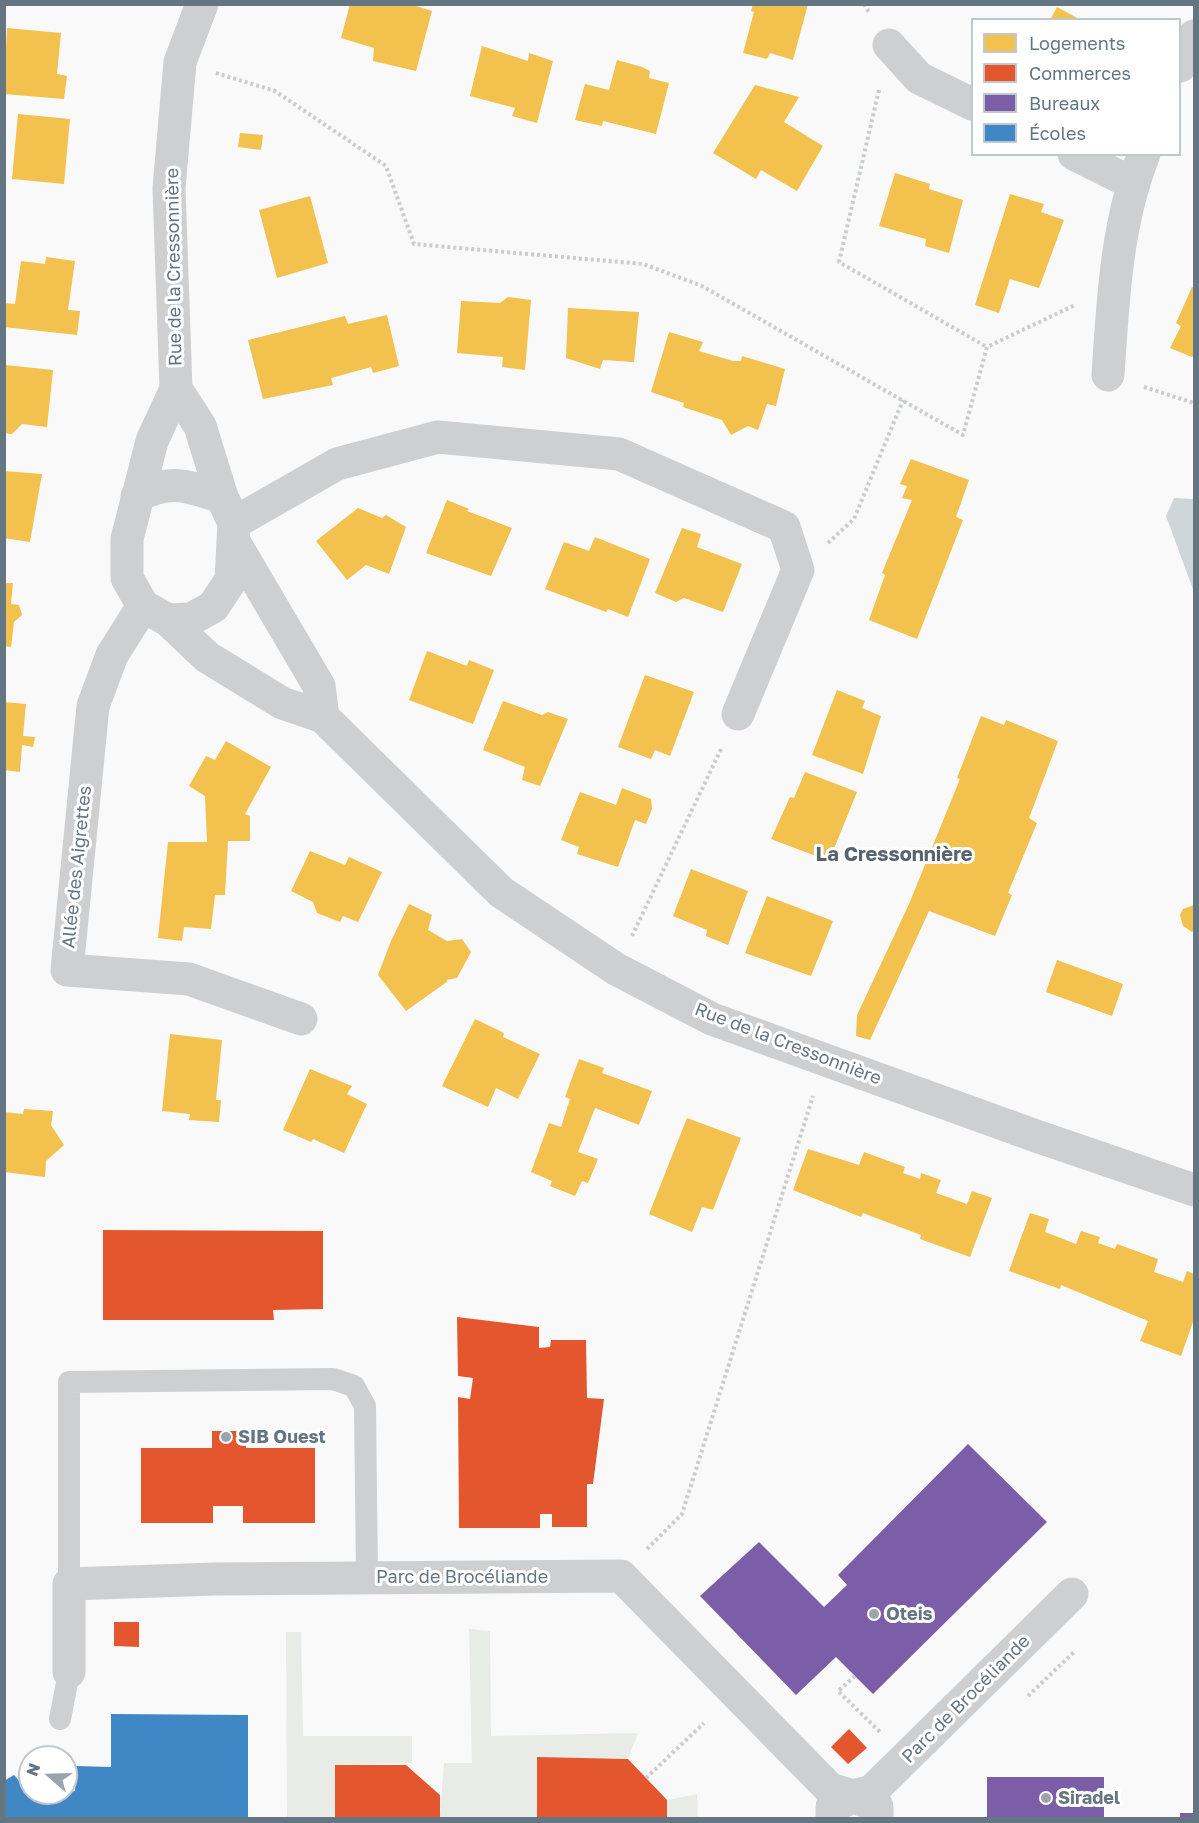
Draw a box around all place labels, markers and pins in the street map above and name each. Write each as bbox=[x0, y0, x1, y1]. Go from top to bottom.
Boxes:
place label: SIB Ouest bbox=[238, 1426, 326, 1448]
marker: SIB Ouest bbox=[219, 1430, 233, 1444]
place label: Oteis bbox=[886, 1603, 933, 1625]
marker: Oteis bbox=[867, 1607, 881, 1621]
place label: Siradel bbox=[1058, 1787, 1120, 1809]
marker: Siradel bbox=[1039, 1791, 1053, 1805]

